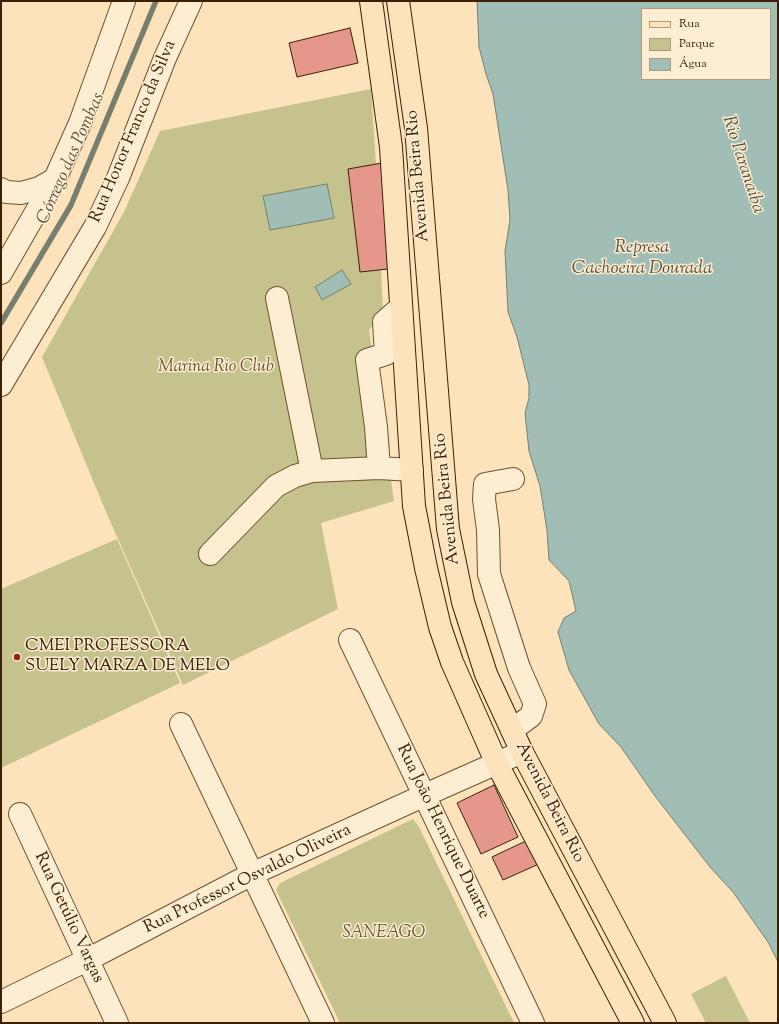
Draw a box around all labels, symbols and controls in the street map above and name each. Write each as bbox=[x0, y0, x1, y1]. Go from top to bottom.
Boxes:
legend bbox=[641, 8, 771, 80]
text: Rua bbox=[679, 15, 700, 33]
text: Parque bbox=[679, 35, 715, 53]
street label: Rua Honor Franco da Silva bbox=[86, 38, 182, 226]
text: Água bbox=[679, 55, 707, 73]
water label: Córrego das Pombas bbox=[33, 90, 111, 228]
street label: Avenida Beira Rio bbox=[403, 109, 435, 243]
water label: Rio Paranaíba bbox=[716, 113, 768, 217]
water label: Represa Cachoeira Dourada bbox=[572, 238, 712, 280]
park label: Marina Rio Club bbox=[158, 358, 274, 378]
street label: Avenida Beira Rio bbox=[431, 432, 465, 566]
place label: CMEI PROFESSORA SUELY MARZA DE MELO bbox=[25, 637, 230, 677]
marker: CMEI PROFESSORA SUELY MARZA DE MELO bbox=[12, 652, 22, 662]
street label: Avenida Beira Rio bbox=[510, 739, 588, 867]
street label: Rua João Henrique Duarte bbox=[391, 741, 493, 923]
street label: Rua Professor Osvaldo Oliveira bbox=[141, 821, 355, 939]
street label: Rua Getúlio Vargas bbox=[29, 849, 107, 987]
park label: SANEAGO bbox=[343, 924, 425, 944]

